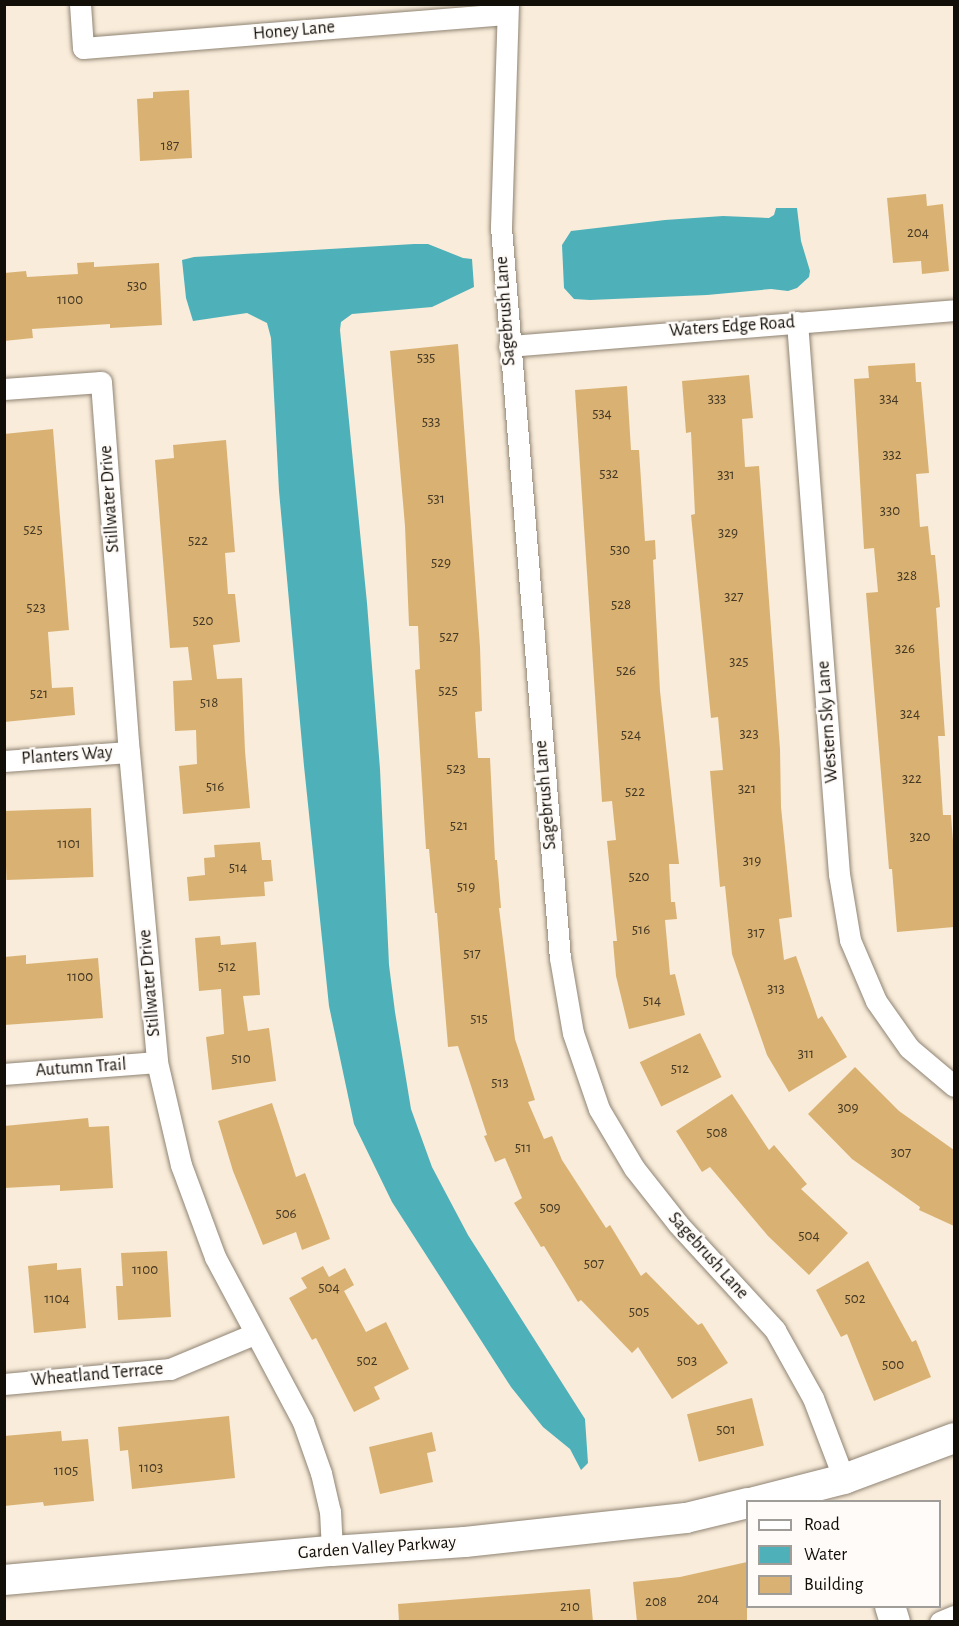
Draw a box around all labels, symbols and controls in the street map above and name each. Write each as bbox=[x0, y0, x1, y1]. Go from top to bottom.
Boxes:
street label: Honey Lane bbox=[252, 17, 336, 45]
house number: 187 bbox=[161, 137, 179, 155]
house number: 204 bbox=[907, 224, 929, 242]
street label: Sagebrush Lane bbox=[491, 255, 521, 367]
house number: 530 bbox=[127, 277, 147, 295]
house number: 1100 bbox=[57, 291, 83, 309]
street label: Waters Edge Road bbox=[668, 312, 796, 342]
house number: 535 bbox=[417, 349, 435, 367]
house number: 333 bbox=[708, 390, 726, 408]
house number: 334 bbox=[879, 390, 899, 408]
house number: 534 bbox=[592, 405, 612, 423]
house number: 533 bbox=[422, 413, 440, 431]
street label: Stillwater Drive bbox=[95, 445, 125, 553]
house number: 332 bbox=[882, 446, 902, 464]
house number: 532 bbox=[599, 465, 619, 483]
house number: 331 bbox=[717, 466, 735, 484]
house number: 531 bbox=[427, 490, 445, 508]
house number: 330 bbox=[880, 502, 900, 520]
house number: 525 bbox=[23, 521, 43, 539]
house number: 329 bbox=[718, 524, 738, 542]
house number: 522 bbox=[188, 532, 208, 550]
house number: 530 bbox=[610, 541, 630, 559]
house number: 529 bbox=[431, 554, 451, 572]
house number: 328 bbox=[897, 567, 917, 585]
house number: 327 bbox=[724, 588, 744, 606]
house number: 528 bbox=[611, 596, 631, 614]
house number: 523 bbox=[26, 599, 46, 617]
house number: 520 bbox=[192, 612, 214, 630]
house number: 527 bbox=[439, 628, 459, 646]
house number: 326 bbox=[895, 640, 915, 658]
house number: 325 bbox=[729, 653, 749, 671]
street label: Western Sky Lane bbox=[813, 660, 843, 784]
house number: 526 bbox=[616, 662, 636, 680]
house number: 525 bbox=[438, 682, 458, 700]
house number: 521 bbox=[30, 685, 48, 703]
house number: 518 bbox=[200, 694, 218, 712]
house number: 324 bbox=[900, 705, 920, 723]
house number: 323 bbox=[739, 725, 759, 743]
house number: 524 bbox=[621, 726, 641, 744]
street label: Sagebrush Lane bbox=[530, 739, 562, 851]
street label: Planters Way bbox=[21, 742, 113, 770]
house number: 523 bbox=[446, 760, 466, 778]
house number: 322 bbox=[902, 770, 922, 788]
house number: 516 bbox=[206, 778, 224, 796]
house number: 321 bbox=[738, 780, 756, 798]
house number: 522 bbox=[625, 783, 645, 801]
house number: 521 bbox=[450, 817, 468, 835]
house number: 320 bbox=[910, 828, 930, 846]
house number: 1101 bbox=[57, 835, 81, 853]
house number: 319 bbox=[743, 852, 761, 870]
house number: 514 bbox=[229, 859, 247, 877]
house number: 520 bbox=[628, 868, 650, 886]
house number: 519 bbox=[457, 878, 475, 896]
house number: 516 bbox=[632, 921, 650, 939]
house number: 317 bbox=[747, 924, 765, 942]
street label: Stillwater Drive bbox=[135, 928, 165, 1038]
house number: 517 bbox=[463, 945, 481, 963]
house number: 512 bbox=[218, 958, 236, 976]
house number: 1100 bbox=[67, 968, 93, 986]
house number: 313 bbox=[767, 980, 785, 998]
house number: 514 bbox=[643, 992, 661, 1010]
house number: 515 bbox=[470, 1010, 488, 1028]
house number: 311 bbox=[798, 1045, 814, 1063]
house number: 510 bbox=[231, 1050, 251, 1068]
street label: Autumn Trail bbox=[35, 1054, 127, 1082]
house number: 512 bbox=[671, 1060, 689, 1078]
house number: 513 bbox=[491, 1074, 509, 1092]
house number: 309 bbox=[837, 1099, 859, 1117]
house number: 508 bbox=[706, 1124, 728, 1142]
house number: 511 bbox=[515, 1139, 531, 1157]
house number: 307 bbox=[891, 1144, 911, 1162]
house number: 509 bbox=[539, 1199, 561, 1217]
house number: 506 bbox=[275, 1205, 297, 1223]
street label: Sagebrush Lane bbox=[663, 1208, 753, 1304]
house number: 504 bbox=[798, 1227, 820, 1245]
house number: 507 bbox=[584, 1255, 604, 1273]
house number: 1100 bbox=[132, 1261, 158, 1279]
house number: 504 bbox=[318, 1279, 340, 1297]
house number: 1104 bbox=[44, 1290, 70, 1308]
house number: 502 bbox=[844, 1290, 866, 1308]
house number: 505 bbox=[629, 1303, 649, 1321]
house number: 502 bbox=[356, 1352, 378, 1370]
house number: 503 bbox=[677, 1352, 697, 1370]
house number: 500 bbox=[882, 1356, 904, 1374]
street label: Wheatland Terrace bbox=[30, 1358, 164, 1392]
house number: 501 bbox=[716, 1421, 736, 1439]
house number: 1103 bbox=[139, 1459, 163, 1477]
house number: 1105 bbox=[54, 1462, 78, 1480]
legend bbox=[746, 1500, 941, 1608]
text: Road bbox=[804, 1516, 840, 1534]
street label: Garden Valley Parkway bbox=[297, 1532, 457, 1564]
text: Water bbox=[804, 1546, 847, 1564]
text: Building bbox=[804, 1576, 863, 1594]
house number: 204 bbox=[697, 1590, 719, 1608]
house number: 208 bbox=[645, 1593, 667, 1611]
house number: 210 bbox=[560, 1598, 580, 1616]

